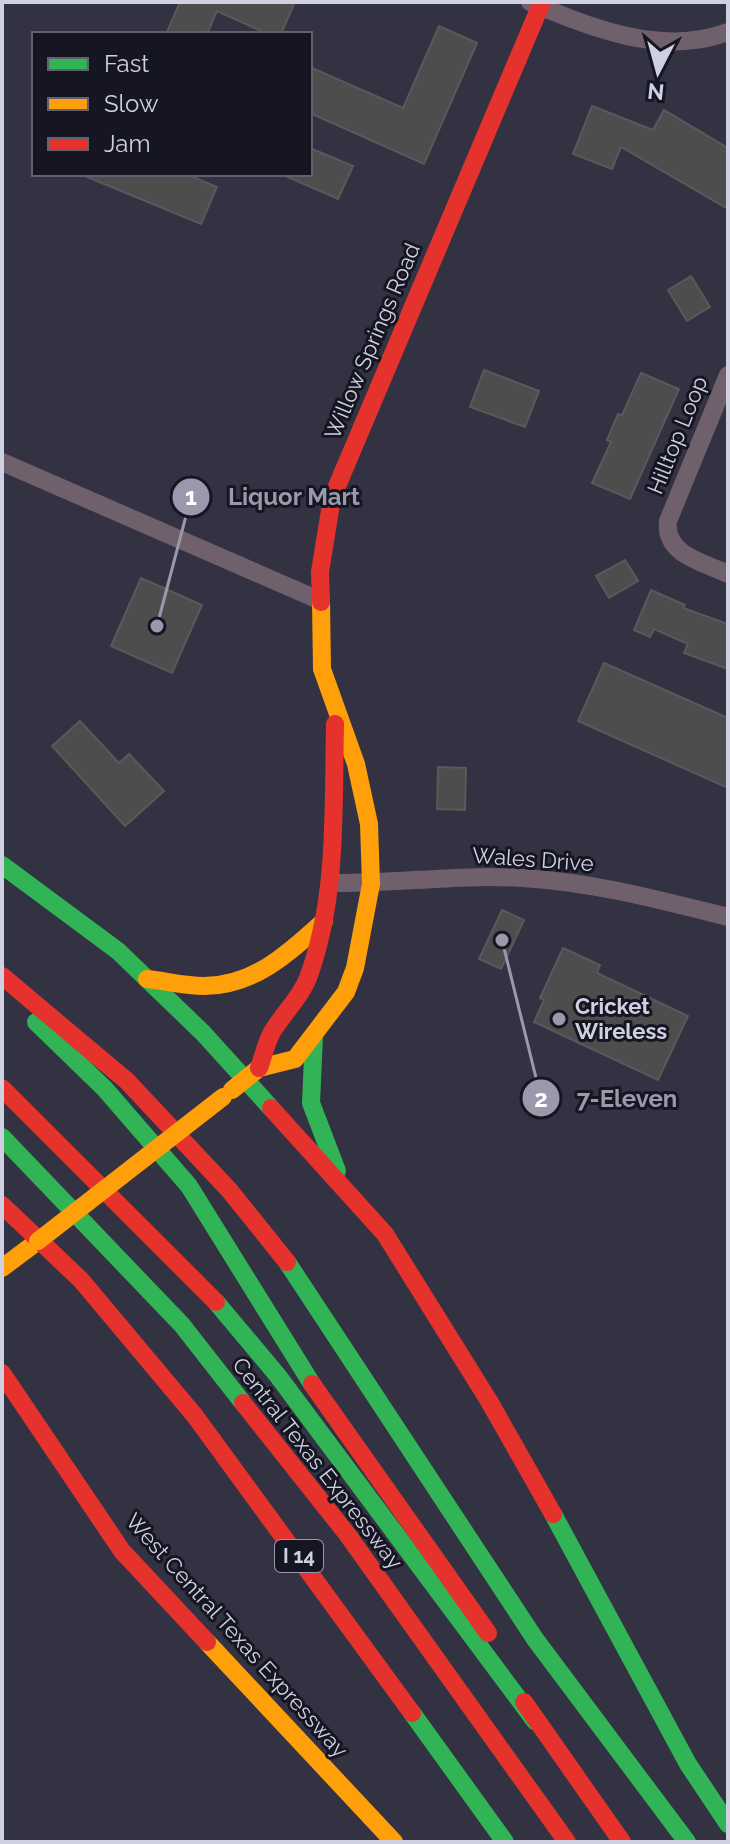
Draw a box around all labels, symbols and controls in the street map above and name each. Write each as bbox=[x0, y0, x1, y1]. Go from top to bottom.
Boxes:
legend bbox=[32, 32, 312, 176]
north arrow bbox=[618, 32, 698, 112]
text: Fast bbox=[104, 49, 149, 78]
text: N bbox=[646, 78, 666, 106]
text: Slow bbox=[104, 89, 159, 118]
text: Jam bbox=[104, 129, 150, 158]
street label: Willow Springs Road bbox=[319, 239, 425, 443]
street label: Hilltop Loop bbox=[642, 372, 712, 498]
callout: Liquor Mart bbox=[171, 473, 376, 521]
text: 1 bbox=[185, 482, 197, 511]
text: Liquor Mart bbox=[228, 482, 360, 511]
street label: Wales Drive bbox=[472, 842, 595, 876]
place label: Cricket Wireless bbox=[575, 993, 667, 1044]
marker: Cricket Wireless bbox=[550, 1010, 568, 1028]
callout: 7-Eleven bbox=[521, 1074, 694, 1122]
text: 2 bbox=[534, 1084, 548, 1113]
text: 7-Eleven bbox=[577, 1084, 677, 1113]
street label: Central Texas Expressway bbox=[227, 1352, 409, 1574]
street label: West Central Texas Expressway bbox=[121, 1508, 354, 1762]
road number: I 14 bbox=[275, 1540, 323, 1572]

